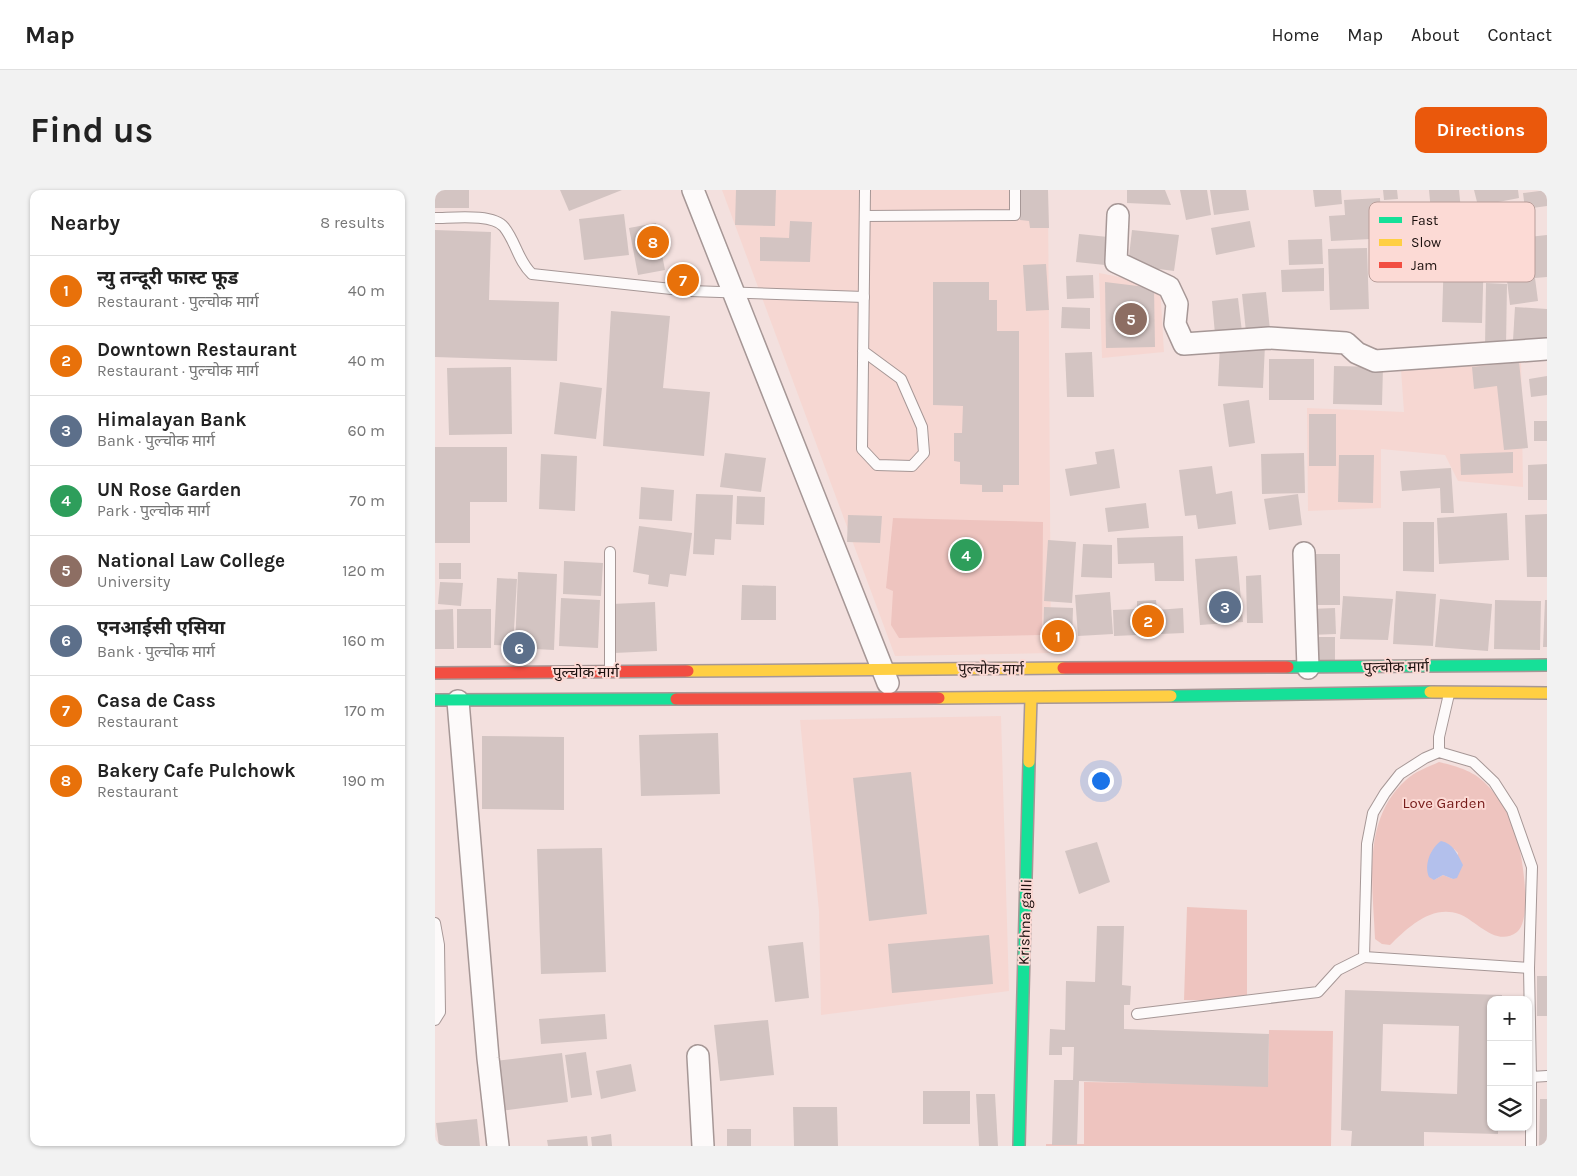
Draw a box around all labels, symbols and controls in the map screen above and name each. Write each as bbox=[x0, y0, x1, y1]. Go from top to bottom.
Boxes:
text: Map bbox=[25, 21, 75, 49]
text: Home bbox=[1271, 24, 1319, 46]
text: Map bbox=[1347, 24, 1383, 46]
text: About bbox=[1411, 24, 1460, 46]
text: Contact bbox=[1488, 24, 1552, 46]
button: Directions bbox=[1415, 107, 1547, 153]
text: Find us bbox=[30, 110, 153, 151]
legend bbox=[1369, 202, 1535, 282]
text: Nearby bbox=[50, 211, 120, 235]
text: Fast bbox=[1411, 212, 1438, 229]
text: 8 results bbox=[320, 213, 385, 232]
pin: 8 bbox=[637, 223, 669, 261]
text: Slow bbox=[1411, 234, 1441, 251]
text: Jam bbox=[1411, 257, 1437, 274]
pin: 7 bbox=[667, 261, 699, 299]
text: न्यु तन्दूरी फास्ट फूड bbox=[97, 267, 238, 289]
text: 1 bbox=[63, 281, 69, 300]
text: 40 m bbox=[348, 281, 385, 300]
text: Restaurant · पुल्चोक मार्ग bbox=[97, 292, 259, 311]
pin: 5 bbox=[1115, 300, 1147, 338]
text: Downtown Restaurant bbox=[97, 339, 297, 361]
text: 2 bbox=[61, 351, 71, 370]
text: 40 m bbox=[348, 351, 385, 370]
text: Restaurant · पुल्चोक मार्ग bbox=[97, 361, 259, 380]
text: Himalayan Bank bbox=[97, 409, 247, 431]
text: 3 bbox=[61, 421, 71, 440]
text: 60 m bbox=[348, 421, 385, 440]
text: Bank · पुल्चोक मार्ग bbox=[97, 431, 215, 450]
text: UN Rose Garden bbox=[97, 479, 241, 501]
text: 4 bbox=[61, 491, 71, 510]
text: 70 m bbox=[349, 491, 385, 510]
text: Park · पुल्चोक मार्ग bbox=[97, 501, 210, 520]
pin: 4 bbox=[950, 536, 982, 574]
text: National Law College bbox=[97, 550, 285, 572]
text: 5 bbox=[61, 561, 71, 580]
text: 120 m bbox=[342, 561, 385, 580]
text: University bbox=[97, 572, 171, 591]
pin: 3 bbox=[1209, 588, 1241, 626]
pin: 2 bbox=[1132, 602, 1164, 640]
text: एनआईसी एसिया bbox=[97, 617, 225, 639]
pin: 1 bbox=[1042, 617, 1074, 655]
pin: 6 bbox=[503, 629, 535, 667]
text: 6 bbox=[61, 631, 71, 650]
text: 160 m bbox=[342, 631, 385, 650]
text: Bank · पुल्चोक मार्ग bbox=[97, 642, 215, 661]
street label: पुल्चोक मार्ग bbox=[1363, 657, 1430, 678]
street label: पुल्चोक मार्ग bbox=[958, 659, 1025, 680]
street label: पुल्चोक मार्ग bbox=[553, 663, 620, 682]
text: Casa de Cass bbox=[97, 690, 216, 712]
text: 7 bbox=[62, 701, 70, 720]
text: 170 m bbox=[344, 701, 385, 720]
text: Restaurant bbox=[97, 712, 178, 731]
text: Bakery Cafe Pulchowk bbox=[97, 760, 296, 782]
your location bbox=[1088, 768, 1114, 794]
text: 8 bbox=[61, 771, 71, 790]
text: 190 m bbox=[342, 771, 385, 790]
text: Restaurant bbox=[97, 782, 178, 801]
park label: Love Garden bbox=[1403, 794, 1486, 812]
street label: Krishna galli bbox=[1014, 879, 1036, 965]
map controls bbox=[1487, 996, 1532, 1131]
button: + bbox=[1487, 996, 1532, 1041]
button: − bbox=[1487, 1041, 1532, 1086]
button: layers bbox=[1487, 1086, 1532, 1131]

